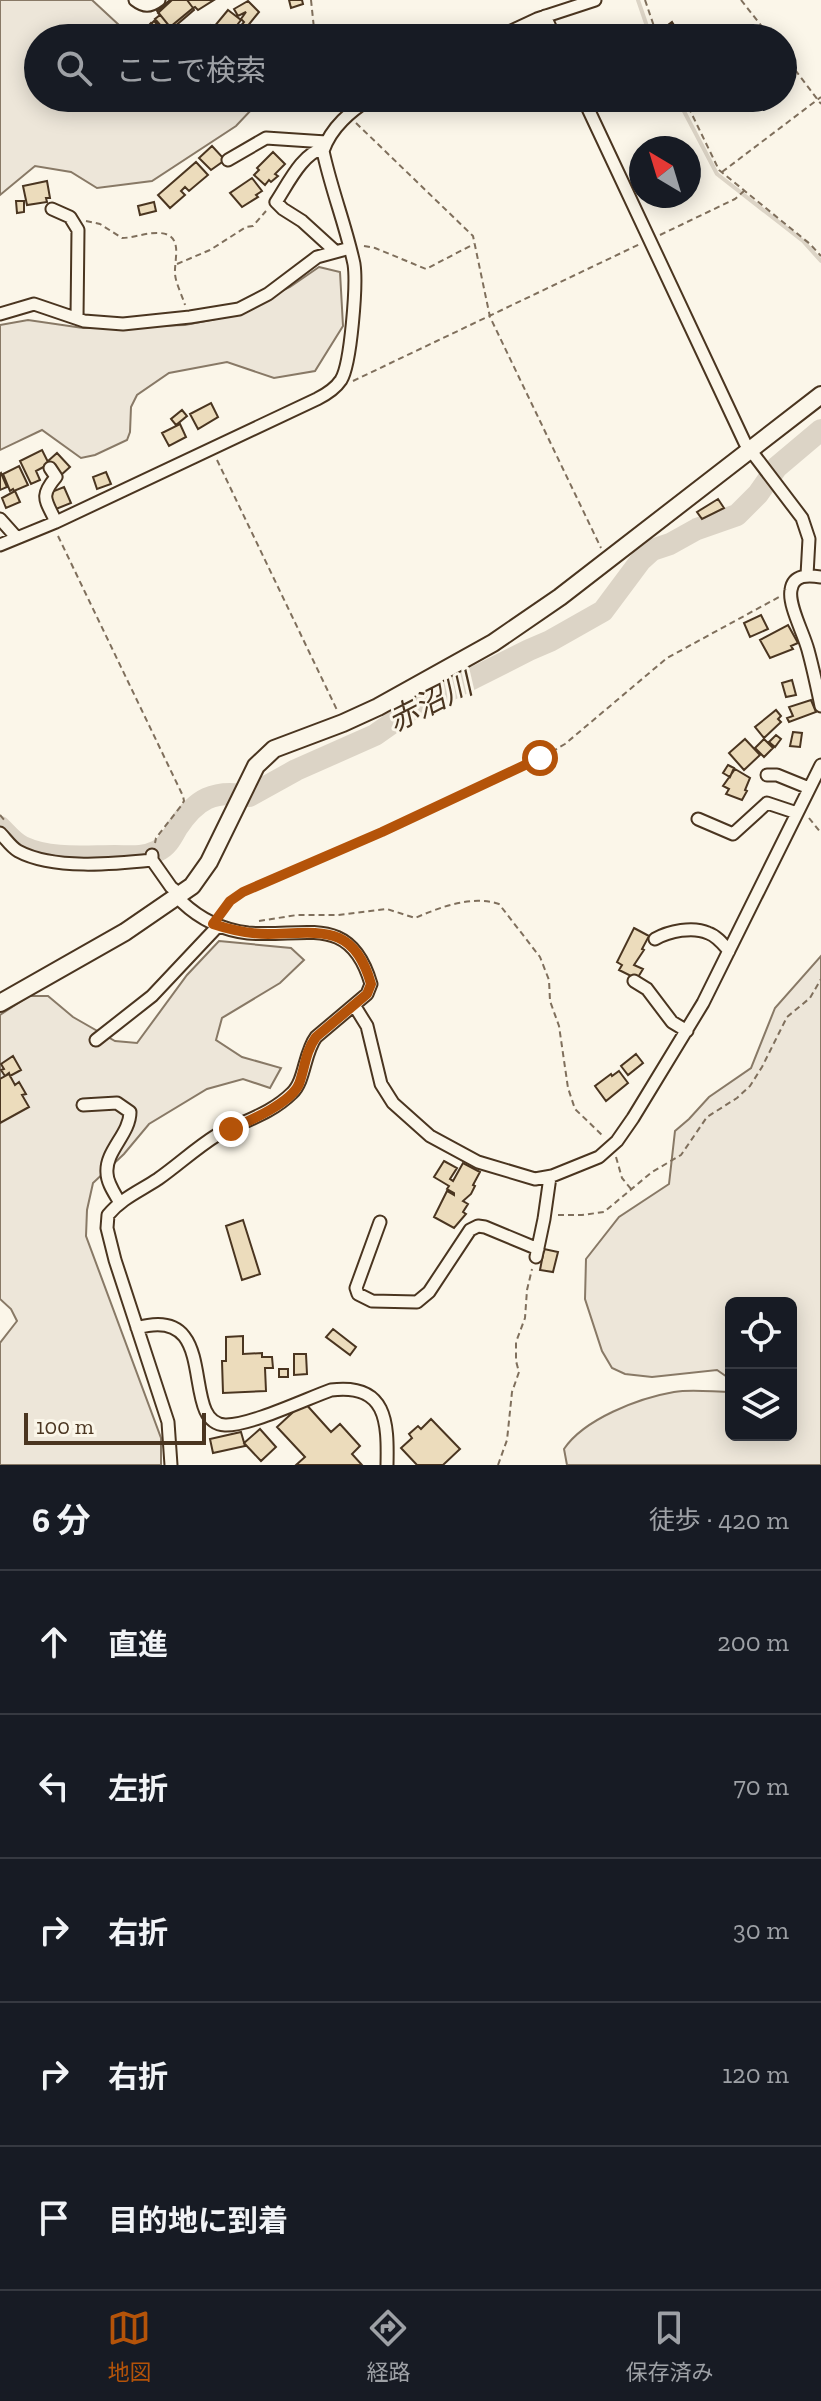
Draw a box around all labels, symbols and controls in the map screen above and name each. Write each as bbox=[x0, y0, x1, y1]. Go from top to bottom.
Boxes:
search box bbox=[24, 24, 797, 112]
icon: search bbox=[52, 46, 96, 90]
text: ここで検索 bbox=[116, 53, 266, 89]
north arrow bbox=[629, 136, 701, 208]
water label: 赤沼川 bbox=[382, 665, 481, 739]
route start bbox=[522, 740, 558, 776]
route end bbox=[213, 1111, 249, 1147]
map controls bbox=[725, 1297, 797, 1441]
button: locate bbox=[725, 1297, 797, 1369]
button: layers bbox=[725, 1369, 797, 1441]
scale bar bbox=[24, 1409, 206, 1445]
text: 100 m bbox=[36, 1413, 94, 1440]
text: 6 分 bbox=[32, 1500, 91, 1541]
text: 徒歩 · 420 m bbox=[649, 1504, 789, 1536]
icon: ahead bbox=[32, 1620, 76, 1664]
text: 200 m bbox=[717, 1626, 789, 1658]
text: 直進 bbox=[108, 1627, 168, 1663]
icon: left bbox=[32, 1764, 76, 1808]
text: 70 m bbox=[733, 1770, 789, 1802]
text: 左折 bbox=[108, 1771, 168, 1807]
icon: right bbox=[32, 1908, 76, 1952]
text: 30 m bbox=[733, 1914, 789, 1946]
text: 右折 bbox=[108, 1915, 168, 1951]
icon: right bbox=[32, 2052, 76, 2096]
text: 120 m bbox=[722, 2058, 789, 2090]
text: 右折 bbox=[108, 2059, 168, 2095]
icon: arrive bbox=[32, 2196, 76, 2240]
text: 目的地に到着 bbox=[108, 2203, 288, 2239]
tab: 地図 bbox=[107, 2306, 152, 2386]
tab: 経路 bbox=[366, 2306, 411, 2386]
tab: 保存済み bbox=[625, 2306, 714, 2386]

